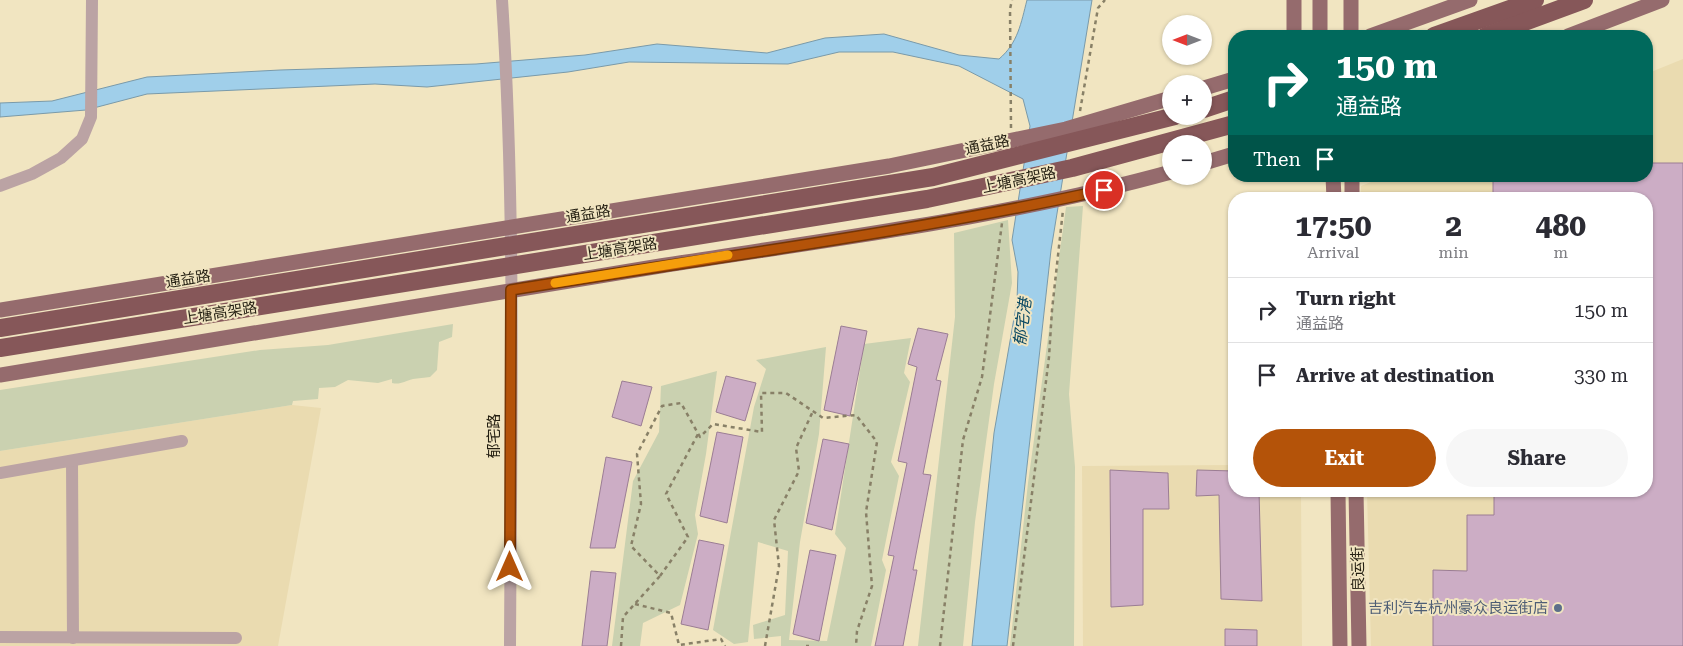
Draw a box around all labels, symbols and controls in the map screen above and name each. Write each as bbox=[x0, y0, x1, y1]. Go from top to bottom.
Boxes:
north arrow bbox=[1162, 15, 1212, 65]
map controls bbox=[1162, 15, 1212, 185]
text: 150 m bbox=[1336, 46, 1437, 87]
icon: right bbox=[1253, 50, 1318, 115]
button: + bbox=[1162, 75, 1212, 125]
text: 通益路 bbox=[1336, 94, 1402, 119]
street label: 通益路 bbox=[963, 132, 1011, 158]
button: − bbox=[1162, 135, 1212, 185]
icon: arrive bbox=[1311, 145, 1339, 173]
text: Then bbox=[1253, 148, 1301, 171]
street label: 上塘高架路 bbox=[980, 163, 1058, 197]
pin bbox=[1083, 169, 1125, 211]
icon: arrive bbox=[1090, 176, 1118, 204]
street label: 通益路 bbox=[564, 202, 612, 226]
text: 17:50 bbox=[1295, 208, 1372, 243]
text: 2 bbox=[1445, 208, 1462, 243]
text: 480 bbox=[1536, 208, 1586, 243]
street label: 上塘高架路 bbox=[582, 234, 658, 264]
text: Arrival bbox=[1307, 243, 1359, 262]
text: min bbox=[1439, 243, 1469, 262]
text: m bbox=[1553, 243, 1568, 262]
street label: 通益路 bbox=[164, 267, 212, 291]
text: Turn right bbox=[1296, 287, 1396, 310]
water label: 郁宅港 bbox=[1010, 295, 1035, 347]
icon: right bbox=[1253, 296, 1281, 324]
street label: 上塘高架路 bbox=[182, 298, 258, 328]
text: 150 m bbox=[1574, 299, 1628, 322]
text: 通益路 bbox=[1296, 314, 1344, 333]
icon: arrive bbox=[1253, 361, 1281, 389]
text: Arrive at destination bbox=[1296, 364, 1494, 387]
text: 330 m bbox=[1574, 364, 1628, 387]
street label: 郁宅路 bbox=[485, 413, 503, 459]
button: Exit bbox=[1253, 429, 1436, 487]
button: Share bbox=[1446, 429, 1628, 487]
position arrow bbox=[483, 540, 535, 592]
street label: 良运街 bbox=[1349, 546, 1367, 592]
place label: 吉利汽车杭州豪众良运街店 bbox=[1368, 599, 1548, 617]
marker: 吉利汽车杭州豪众良运街店 bbox=[1552, 602, 1564, 614]

